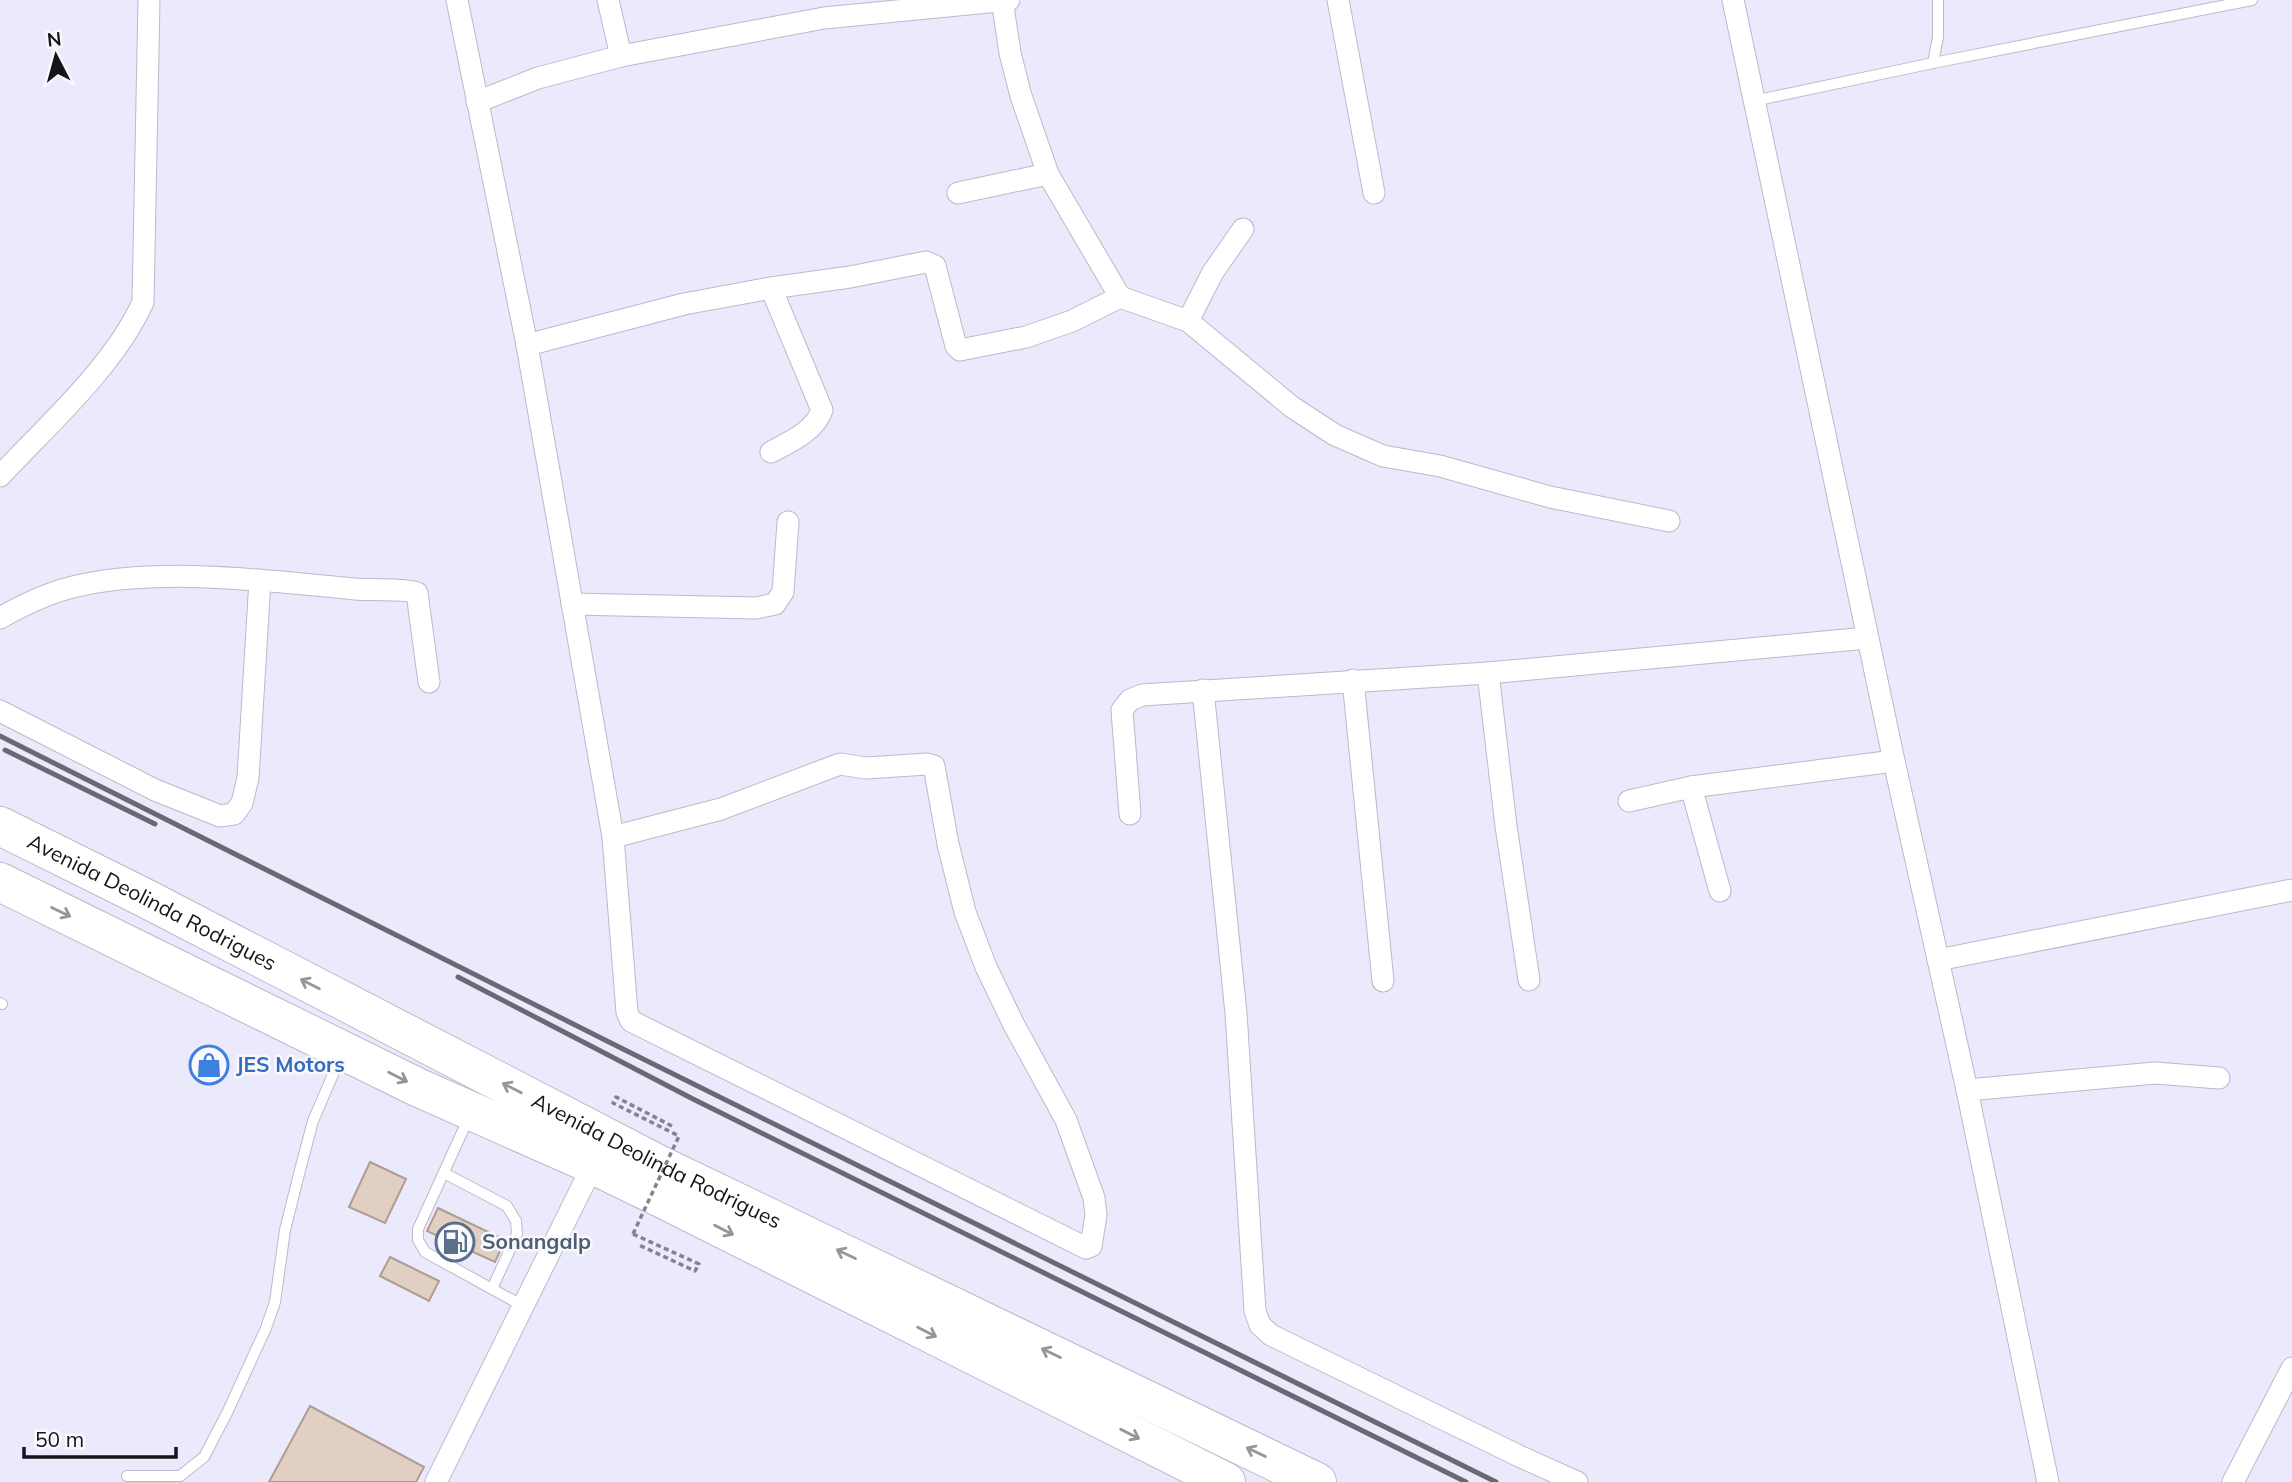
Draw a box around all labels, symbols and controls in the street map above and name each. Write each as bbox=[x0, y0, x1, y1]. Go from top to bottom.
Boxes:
north arrow bbox=[21, 21, 91, 91]
text: N bbox=[46, 26, 63, 52]
street label: Avenida Deolinda Rodrigues bbox=[23, 828, 281, 976]
one-way arrow bbox=[50, 906, 71, 919]
one-way arrow bbox=[300, 976, 321, 990]
shop icon: JES Motors bbox=[188, 1044, 230, 1086]
place label: JES Motors bbox=[236, 1051, 345, 1077]
one-way arrow bbox=[387, 1070, 408, 1084]
one-way arrow bbox=[502, 1081, 523, 1095]
street label: Avenida Deolinda Rodrigues bbox=[528, 1087, 786, 1234]
fuel station icon: Sonangalp bbox=[434, 1221, 476, 1263]
one-way arrow bbox=[713, 1223, 734, 1237]
place label: Sonangalp bbox=[482, 1228, 591, 1254]
one-way arrow bbox=[836, 1247, 857, 1261]
one-way arrow bbox=[916, 1325, 937, 1339]
one-way arrow bbox=[1041, 1346, 1062, 1360]
scale bar bbox=[24, 1416, 177, 1460]
text: 50 m bbox=[35, 1426, 84, 1452]
one-way arrow bbox=[1119, 1427, 1140, 1441]
one-way arrow bbox=[1246, 1445, 1267, 1459]

